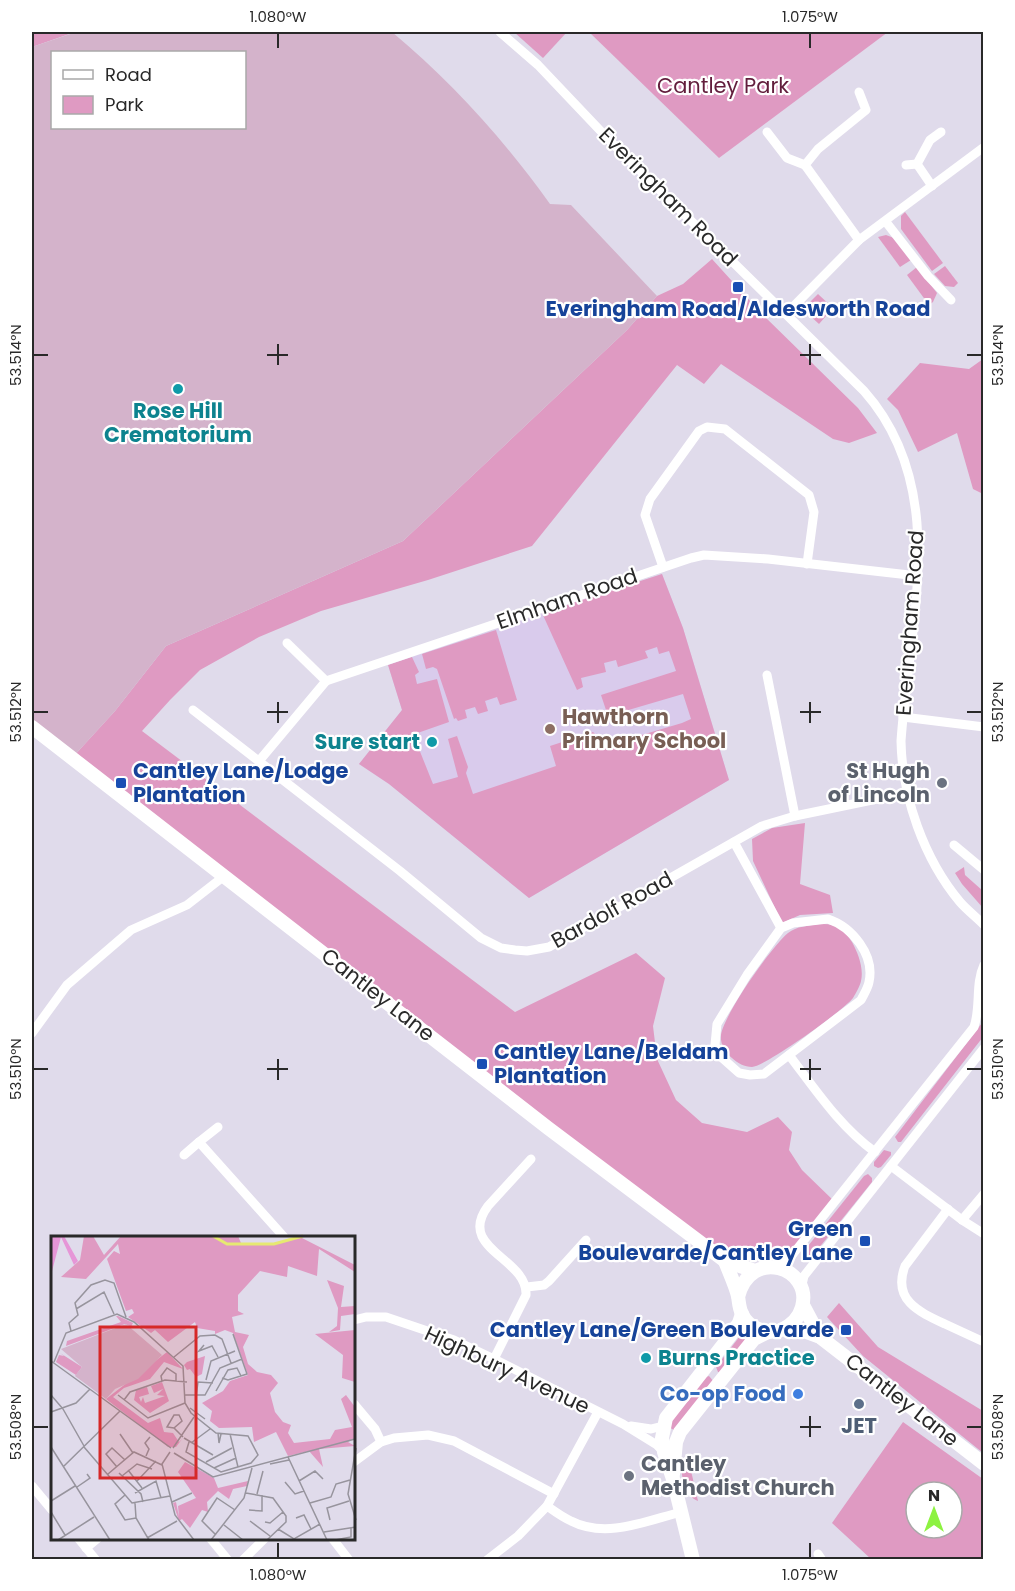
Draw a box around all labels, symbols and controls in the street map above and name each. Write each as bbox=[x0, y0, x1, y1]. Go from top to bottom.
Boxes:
text: 1.080°W bbox=[249, 6, 307, 27]
text: 1.075°W bbox=[782, 6, 838, 27]
legend bbox=[51, 51, 246, 129]
text: Road bbox=[105, 62, 152, 87]
park label: Cantley Park bbox=[657, 71, 789, 100]
text: Park bbox=[105, 92, 144, 117]
street label: Everingham Road bbox=[592, 121, 744, 273]
marker: Everingham Road/Aldesworth Road bbox=[731, 280, 745, 294]
place label: Everingham Road/Aldesworth Road bbox=[545, 294, 931, 323]
text: 53.514°N bbox=[5, 324, 26, 386]
text: 53.514°N bbox=[987, 324, 1008, 386]
marker: Rose Hill Crematorium bbox=[171, 382, 185, 396]
place label: Rose Hill Crematorium bbox=[104, 396, 252, 449]
street label: Everingham Road bbox=[889, 529, 930, 717]
street label: Elmham Road bbox=[493, 561, 641, 636]
text: 53.512°N bbox=[5, 682, 26, 742]
text: 53.512°N bbox=[987, 682, 1008, 742]
place label: Hawthorn Primary School bbox=[562, 702, 726, 755]
marker: Hawthorn Primary School bbox=[543, 722, 557, 736]
place label: Sure start bbox=[315, 727, 420, 756]
marker: Sure start bbox=[425, 735, 439, 749]
place label: Cantley Lane/Lodge Plantation bbox=[133, 756, 349, 809]
place label: St Hugh of Lincoln bbox=[828, 756, 930, 809]
marker: Cantley Lane/Lodge Plantation bbox=[114, 776, 128, 790]
marker: St Hugh of Lincoln bbox=[935, 776, 949, 790]
street label: Bardolf Road bbox=[546, 864, 678, 955]
street label: Cantley Lane bbox=[315, 941, 441, 1048]
place label: Cantley Lane/Beldam Plantation bbox=[494, 1037, 728, 1090]
text: 53.510°N bbox=[5, 1038, 26, 1100]
text: 53.510°N bbox=[987, 1038, 1008, 1100]
marker: Cantley Lane/Beldam Plantation bbox=[475, 1057, 489, 1071]
place label: Green Boulevarde/Cantley Lane bbox=[578, 1214, 853, 1267]
marker: Green Boulevarde/Cantley Lane bbox=[858, 1234, 872, 1248]
inset map bbox=[51, 1236, 356, 1540]
place label: Cantley Lane/Green Boulevarde bbox=[490, 1315, 834, 1344]
street label: Highbury Avenue bbox=[420, 1319, 594, 1421]
marker: Cantley Lane/Green Boulevarde bbox=[839, 1323, 853, 1337]
place label: Burns Practice bbox=[658, 1343, 815, 1372]
street label: Cantley Lane bbox=[839, 1346, 965, 1453]
marker: Burns Practice bbox=[639, 1351, 653, 1365]
place label: Co-op Food bbox=[660, 1379, 786, 1408]
marker: Co-op Food bbox=[791, 1387, 805, 1401]
text: 53.508°N bbox=[5, 1394, 26, 1460]
text: 53.508°N bbox=[987, 1394, 1008, 1460]
marker: JET bbox=[852, 1397, 866, 1411]
place label: JET bbox=[841, 1411, 877, 1440]
place label: Cantley Methodist Church bbox=[641, 1449, 835, 1502]
marker: Cantley Methodist Church bbox=[622, 1469, 636, 1483]
north arrow bbox=[904, 1480, 964, 1540]
text: N bbox=[928, 1484, 940, 1507]
text: 1.080°W bbox=[249, 1564, 307, 1585]
text: 1.075°W bbox=[782, 1564, 838, 1585]

